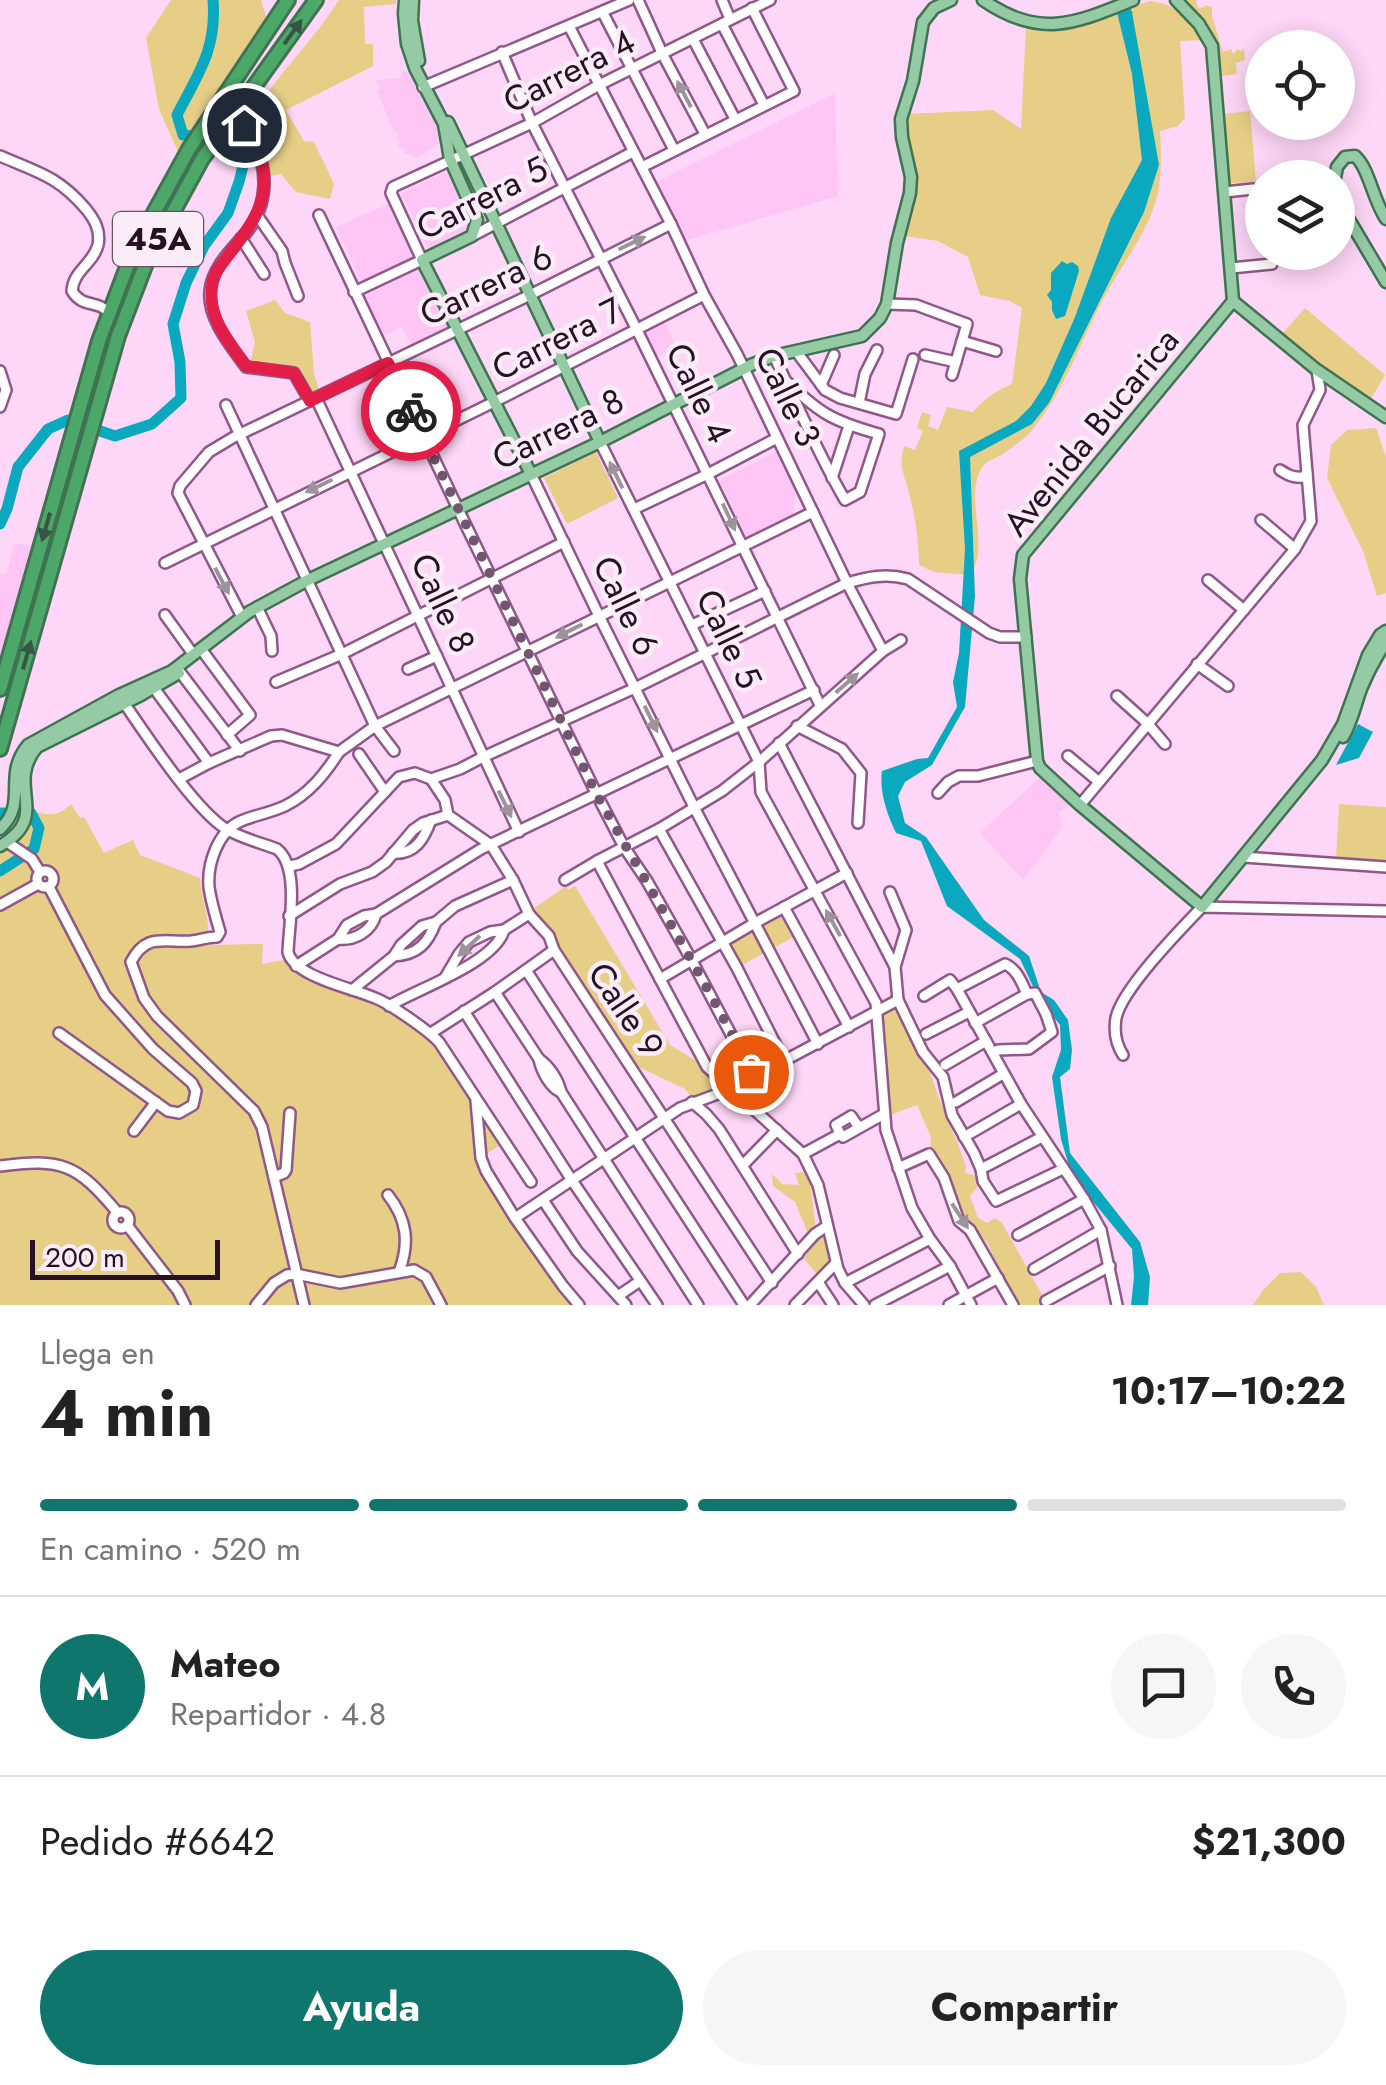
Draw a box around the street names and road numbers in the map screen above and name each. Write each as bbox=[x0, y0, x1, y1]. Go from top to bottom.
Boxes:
street label: Carrera 4 bbox=[494, 16, 644, 126]
street label: Carrera 5 bbox=[408, 144, 556, 252]
road number: 45A bbox=[113, 212, 203, 266]
street label: Carrera 6 bbox=[411, 231, 561, 339]
street label: Carrera 7 bbox=[483, 285, 631, 393]
street label: Avenida Bucarica bbox=[991, 317, 1191, 547]
street label: Calle 4 bbox=[653, 334, 745, 452]
street label: Calle 3 bbox=[743, 339, 833, 455]
street label: Carrera 8 bbox=[484, 376, 632, 482]
street label: Calle 8 bbox=[398, 545, 488, 661]
street label: Calle 6 bbox=[580, 548, 672, 664]
street label: Calle 5 bbox=[683, 581, 775, 697]
street label: Calle 9 bbox=[576, 952, 676, 1068]

